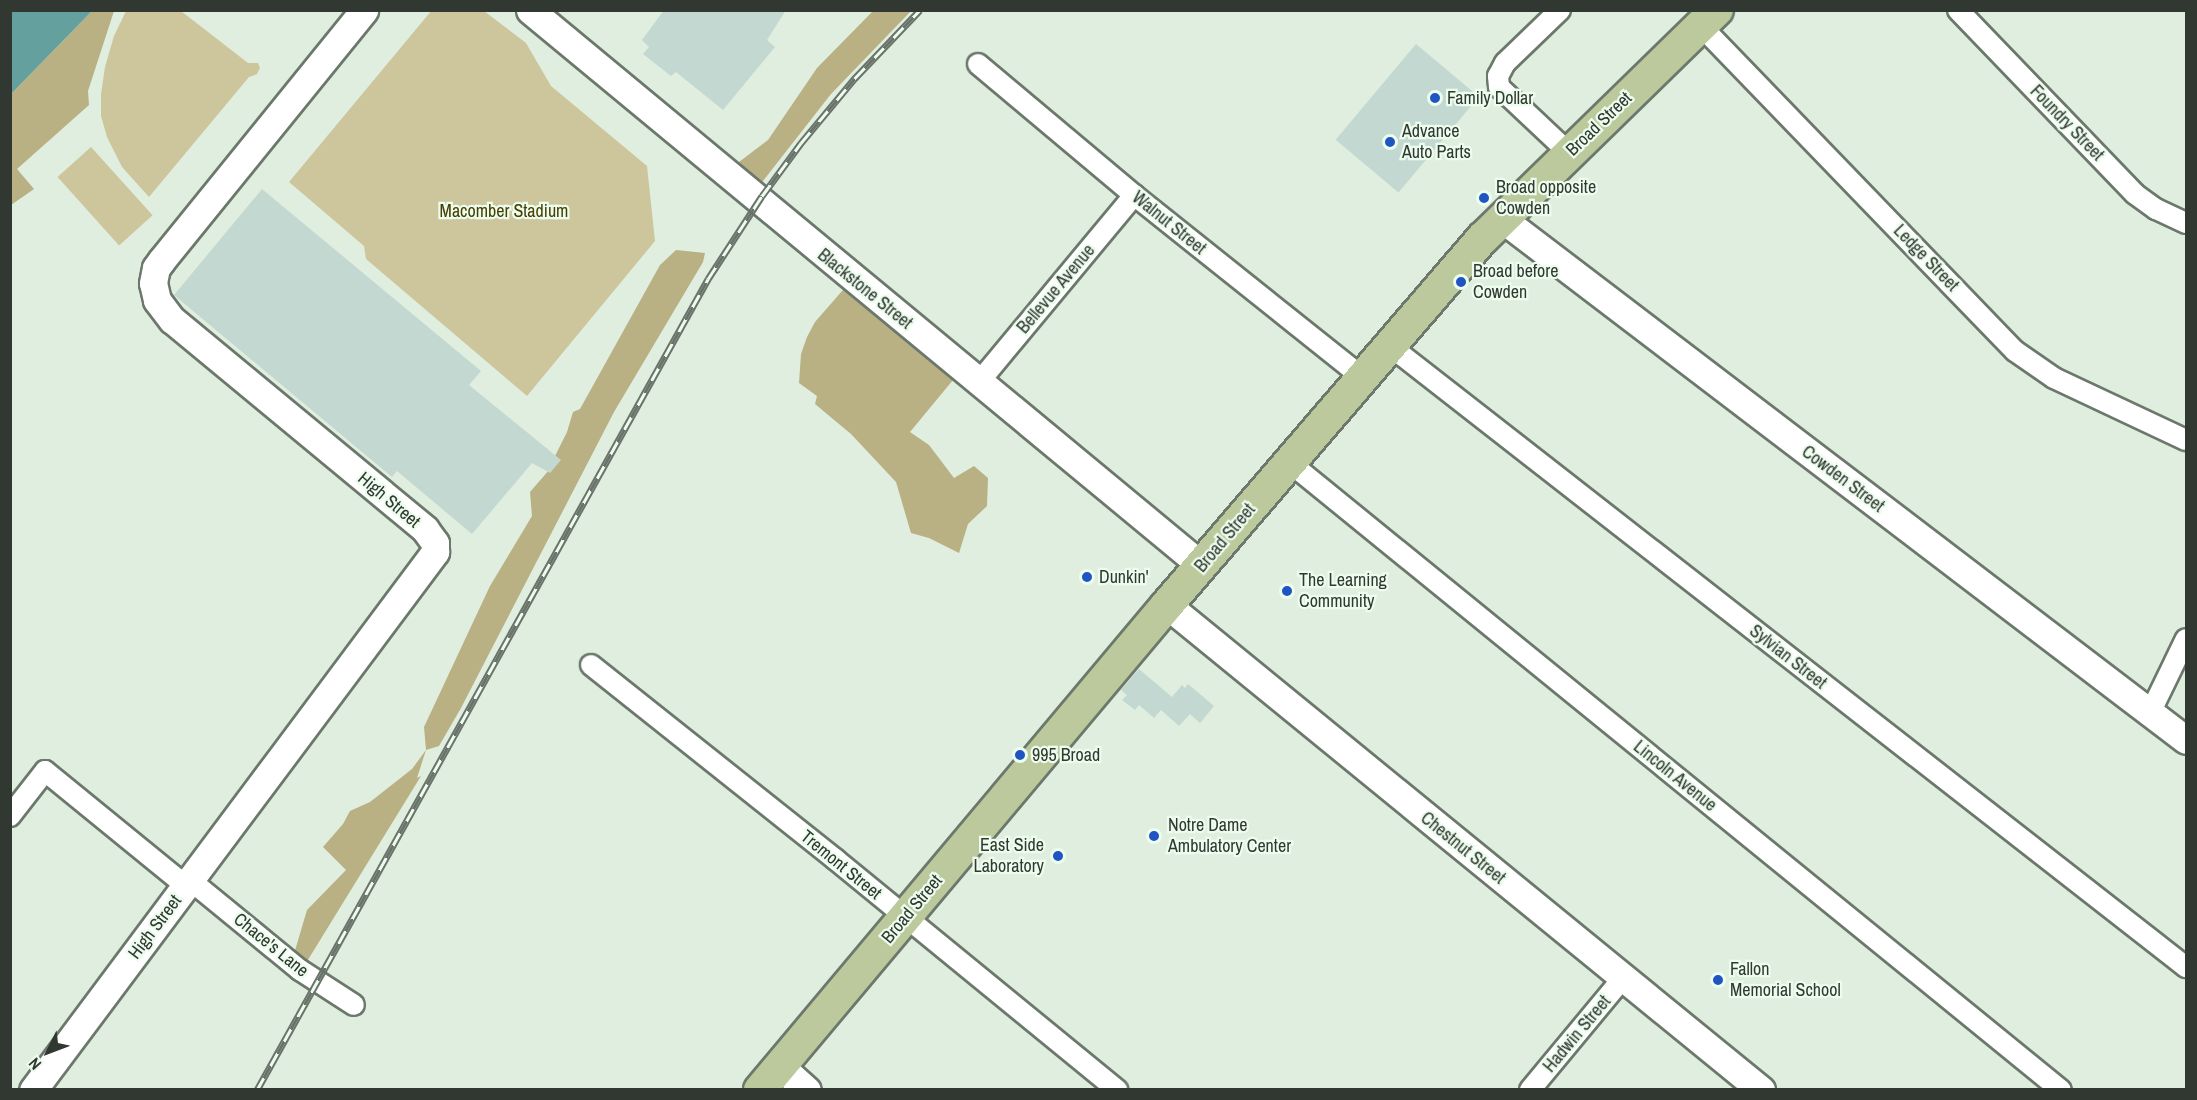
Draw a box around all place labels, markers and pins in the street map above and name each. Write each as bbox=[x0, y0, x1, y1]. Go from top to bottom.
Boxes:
place label: Family Dollar bbox=[1447, 87, 1533, 109]
marker: Family Dollar bbox=[1428, 91, 1442, 105]
place label: Advance Auto Parts bbox=[1402, 121, 1471, 164]
marker: Advance Auto Parts bbox=[1383, 135, 1397, 149]
place label: Broad opposite Cowden bbox=[1496, 177, 1596, 219]
marker: Broad opposite Cowden bbox=[1477, 191, 1491, 205]
place label: Broad before Cowden bbox=[1473, 261, 1558, 304]
marker: Broad before Cowden bbox=[1454, 275, 1468, 289]
place label: Dunkin' bbox=[1099, 566, 1149, 588]
marker: Dunkin' bbox=[1080, 570, 1094, 584]
place label: The Learning Community bbox=[1299, 570, 1387, 612]
marker: The Learning Community bbox=[1280, 584, 1294, 598]
place label: 995 Broad bbox=[1032, 744, 1100, 766]
marker: 995 Broad bbox=[1013, 748, 1027, 762]
place label: Notre Dame Ambulatory Center bbox=[1168, 815, 1291, 858]
marker: Notre Dame Ambulatory Center bbox=[1145, 827, 1163, 845]
place label: East Side Laboratory bbox=[973, 835, 1044, 878]
marker: East Side Laboratory bbox=[1049, 847, 1067, 865]
place label: Fallon Memorial School bbox=[1730, 959, 1841, 1002]
marker: Fallon Memorial School bbox=[1711, 973, 1725, 987]

